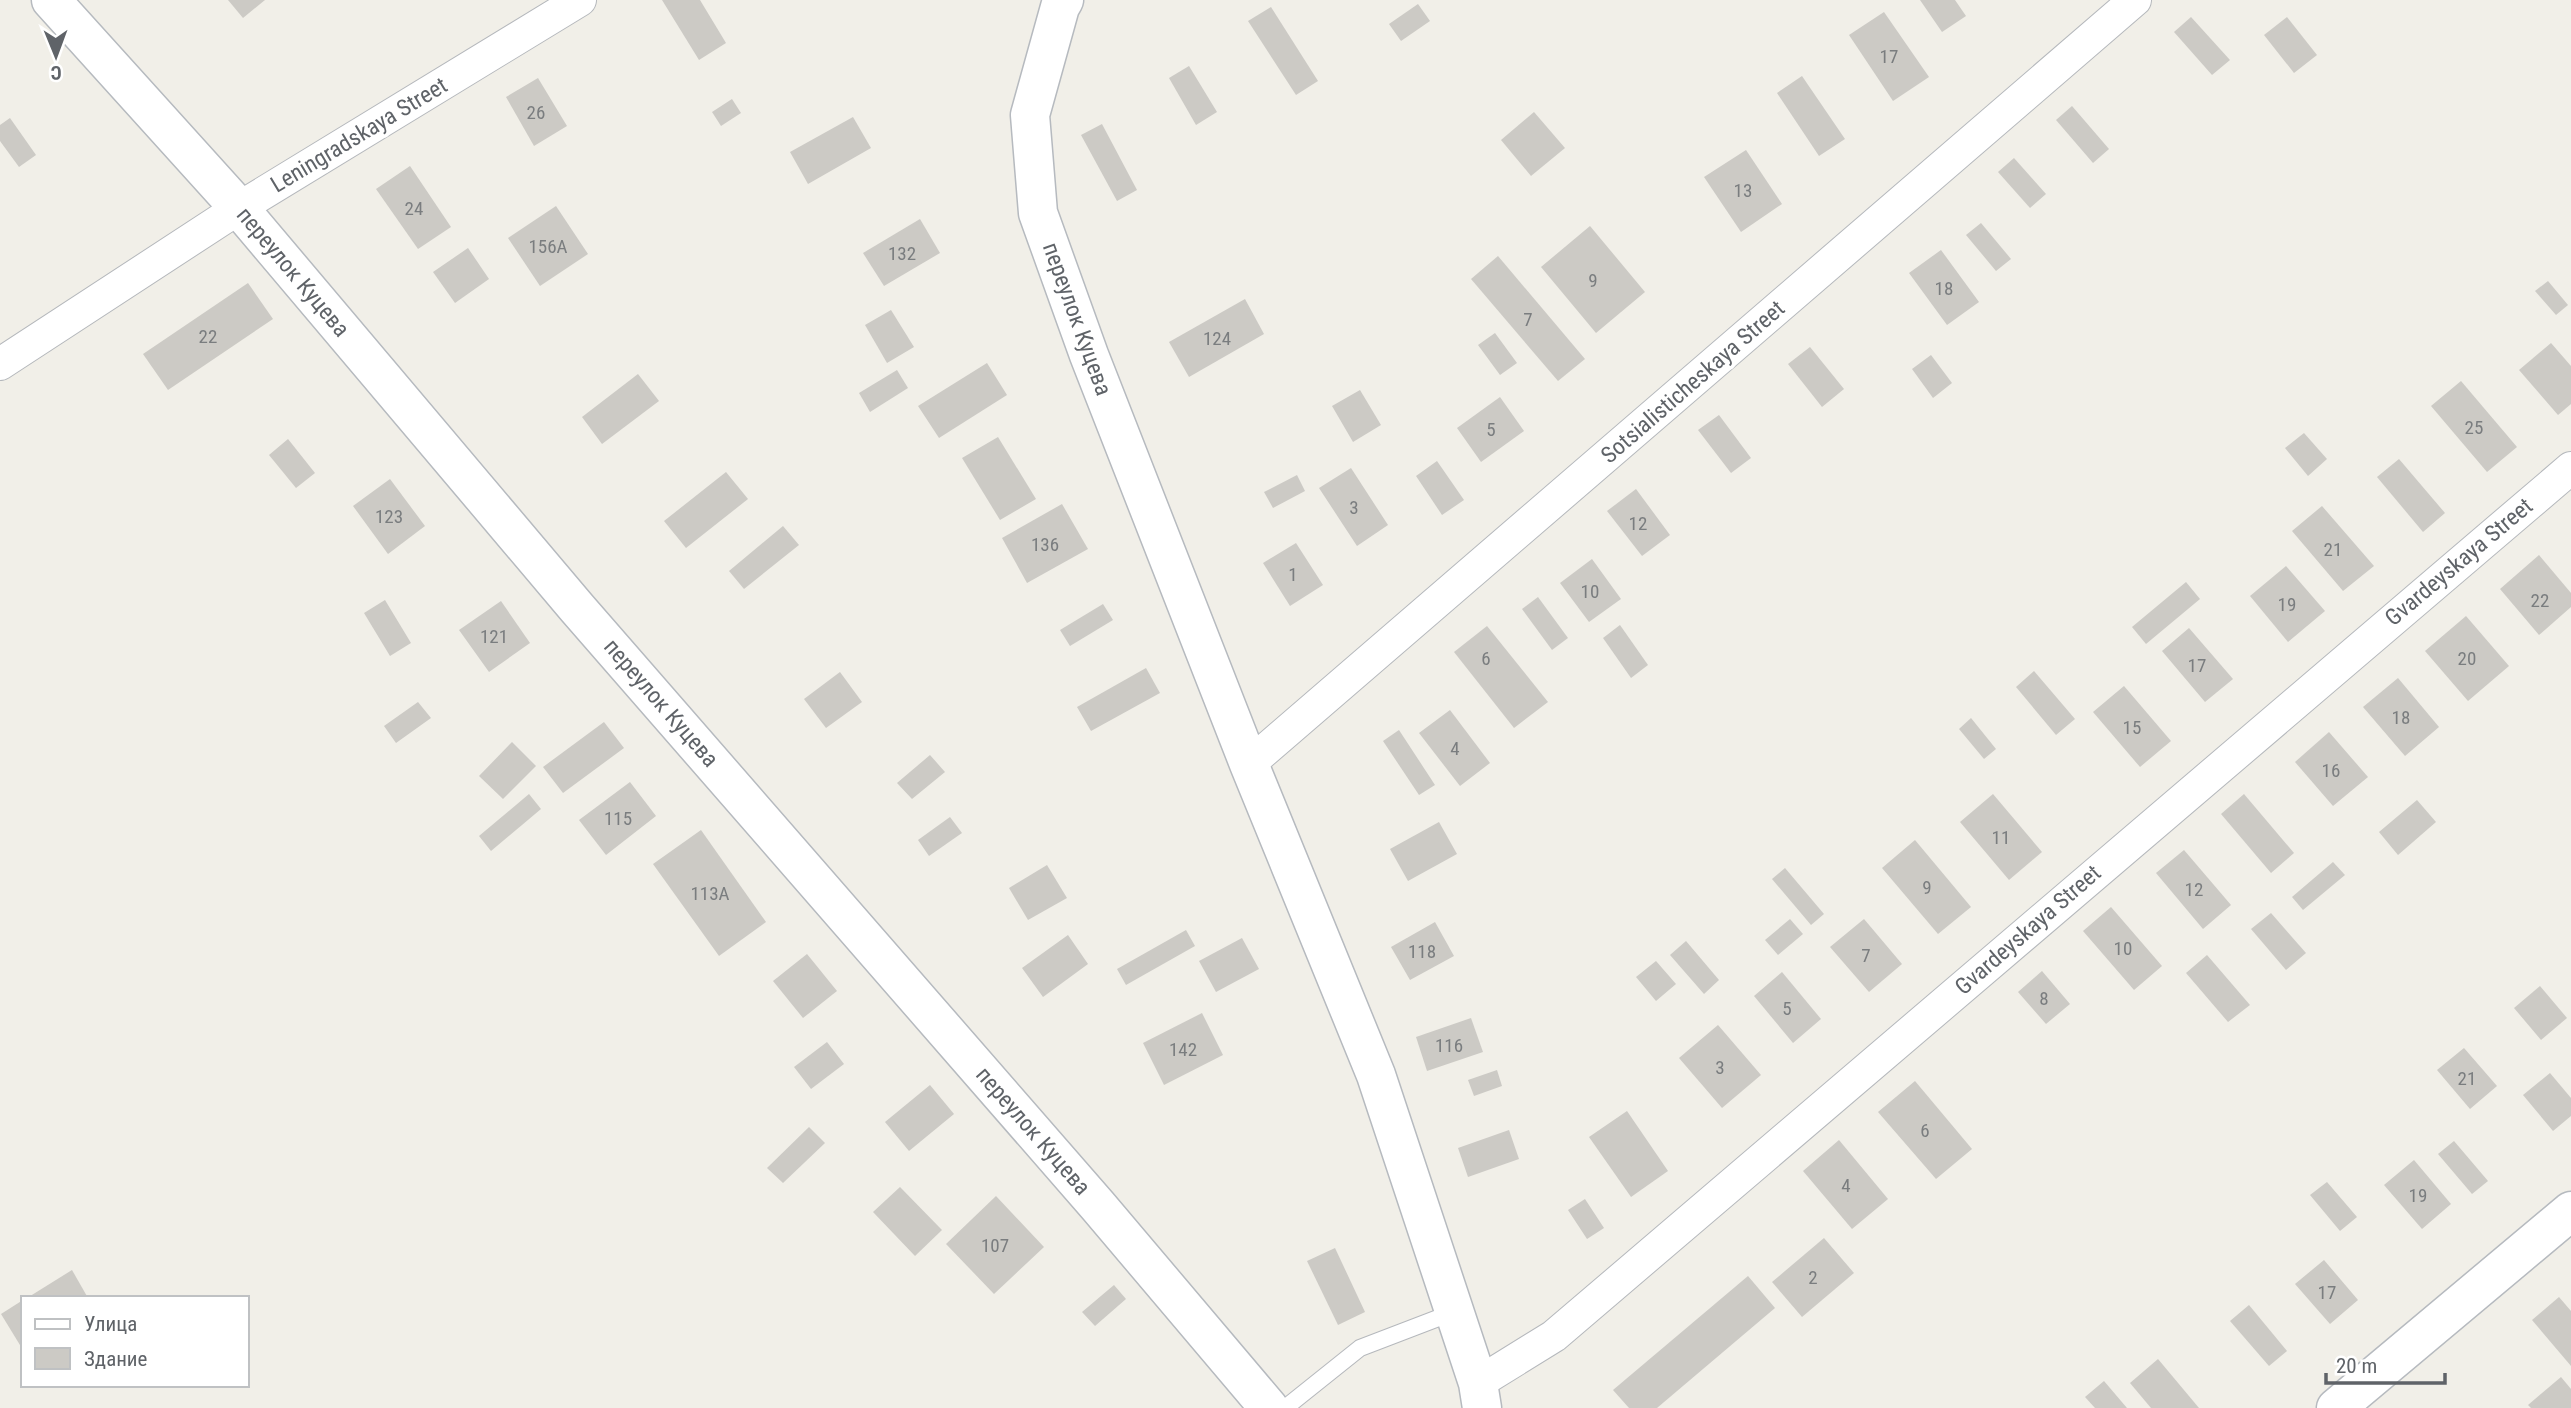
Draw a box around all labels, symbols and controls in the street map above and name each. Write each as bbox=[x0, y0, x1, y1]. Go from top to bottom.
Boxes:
north arrow bbox=[21, 21, 91, 91]
house number: 17 bbox=[1880, 45, 1898, 68]
text: С bbox=[51, 61, 62, 84]
street label: Leningradskaya Street bbox=[266, 72, 452, 198]
house number: 26 bbox=[527, 101, 545, 124]
house number: 13 bbox=[1734, 179, 1752, 202]
house number: 24 bbox=[405, 197, 423, 220]
street label: переулок Куцева bbox=[231, 202, 355, 342]
house number: 156А bbox=[528, 235, 568, 258]
street label: переулок Куцева bbox=[1037, 239, 1117, 399]
house number: 132 bbox=[888, 242, 916, 265]
house number: 9 bbox=[1588, 269, 1598, 292]
house number: 18 bbox=[1935, 277, 1953, 300]
street label: Sotsialisticheskaya Street bbox=[1596, 295, 1790, 469]
house number: 7 bbox=[1523, 308, 1533, 331]
house number: 22 bbox=[199, 325, 217, 348]
house number: 124 bbox=[1203, 327, 1231, 350]
house number: 25 bbox=[2465, 416, 2483, 439]
house number: 5 bbox=[1486, 418, 1496, 441]
street label: Gvardeyskaya Street bbox=[2380, 493, 2538, 631]
house number: 3 bbox=[1349, 496, 1359, 519]
house number: 123 bbox=[375, 505, 403, 528]
house number: 12 bbox=[1629, 512, 1647, 535]
house number: 136 bbox=[1031, 533, 1059, 556]
house number: 21 bbox=[2324, 538, 2342, 561]
house number: 1 bbox=[1288, 563, 1298, 586]
house number: 10 bbox=[1581, 580, 1599, 603]
house number: 22 bbox=[2531, 589, 2549, 612]
house number: 19 bbox=[2278, 593, 2296, 616]
house number: 121 bbox=[480, 625, 508, 648]
street label: переулок Куцева bbox=[598, 634, 724, 772]
house number: 6 bbox=[1481, 647, 1491, 670]
house number: 20 bbox=[2458, 647, 2476, 670]
house number: 17 bbox=[2188, 654, 2206, 677]
house number: 18 bbox=[2392, 706, 2410, 729]
house number: 15 bbox=[2123, 716, 2141, 739]
house number: 4 bbox=[1450, 737, 1460, 760]
house number: 16 bbox=[2322, 759, 2340, 782]
house number: 115 bbox=[604, 807, 632, 830]
house number: 11 bbox=[1992, 826, 2010, 849]
street label: Gvardeyskaya Street bbox=[1950, 859, 2106, 1001]
house number: 9 bbox=[1922, 876, 1932, 899]
house number: 12 bbox=[2185, 878, 2203, 901]
house number: 113А bbox=[690, 882, 730, 905]
house number: 10 bbox=[2114, 937, 2132, 960]
house number: 118 bbox=[1408, 940, 1436, 963]
house number: 7 bbox=[1861, 944, 1871, 967]
house number: 8 bbox=[2039, 987, 2049, 1010]
house number: 5 bbox=[1782, 997, 1792, 1020]
house number: 116 bbox=[1435, 1034, 1463, 1057]
house number: 142 bbox=[1169, 1038, 1197, 1061]
house number: 3 bbox=[1715, 1056, 1725, 1079]
street label: переулок Куцева bbox=[970, 1062, 1096, 1200]
house number: 21 bbox=[2458, 1067, 2476, 1090]
house number: 6 bbox=[1920, 1119, 1930, 1142]
house number: 4 bbox=[1841, 1174, 1851, 1197]
house number: 19 bbox=[2409, 1184, 2427, 1207]
house number: 107 bbox=[981, 1234, 1009, 1257]
house number: 2 bbox=[1808, 1266, 1818, 1289]
house number: 17 bbox=[2318, 1281, 2336, 1304]
legend bbox=[21, 1296, 248, 1387]
text: Улица bbox=[84, 1312, 137, 1336]
scale bar bbox=[2326, 1342, 2445, 1386]
text: Здание bbox=[84, 1347, 148, 1371]
text: 20 m bbox=[2336, 1354, 2377, 1378]

